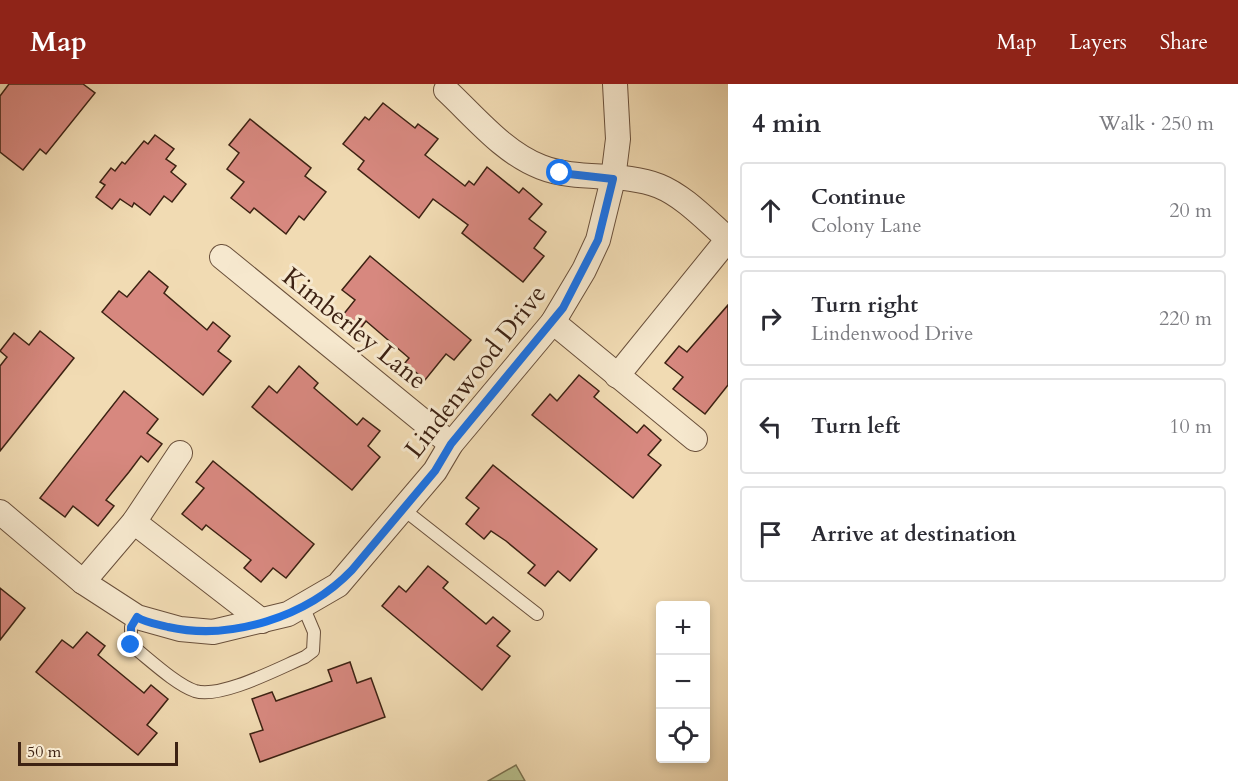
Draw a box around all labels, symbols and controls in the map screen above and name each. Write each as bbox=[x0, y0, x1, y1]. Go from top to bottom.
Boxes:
text: Map bbox=[30, 23, 87, 61]
text: Map bbox=[997, 28, 1037, 57]
text: Layers bbox=[1070, 28, 1127, 57]
text: Share bbox=[1160, 28, 1208, 57]
text: 4 min bbox=[752, 106, 821, 141]
text: Walk · 250 m bbox=[1099, 110, 1214, 137]
route start bbox=[546, 159, 572, 185]
text: Continue bbox=[811, 182, 906, 212]
icon: ahead bbox=[754, 194, 787, 227]
text: 20 m bbox=[1169, 197, 1212, 224]
text: Colony Lane bbox=[811, 212, 922, 239]
street label: Kimberley Lane bbox=[275, 259, 434, 398]
street label: Lindenwood Drive bbox=[397, 277, 554, 465]
text: Turn right bbox=[811, 290, 918, 320]
icon: right bbox=[754, 302, 787, 335]
text: 220 m bbox=[1159, 305, 1212, 332]
text: Lindenwood Drive bbox=[811, 320, 973, 347]
icon: left bbox=[754, 410, 787, 443]
text: Turn left bbox=[811, 411, 900, 441]
text: 10 m bbox=[1169, 413, 1212, 440]
icon: arrive bbox=[754, 518, 787, 551]
text: Arrive at destination bbox=[811, 519, 1016, 549]
map controls bbox=[656, 601, 710, 763]
button: + bbox=[656, 601, 710, 655]
route end bbox=[117, 631, 143, 657]
button: − bbox=[656, 655, 710, 709]
button: locate bbox=[656, 709, 710, 763]
scale bar bbox=[18, 739, 178, 766]
text: 50 m bbox=[27, 741, 61, 763]

